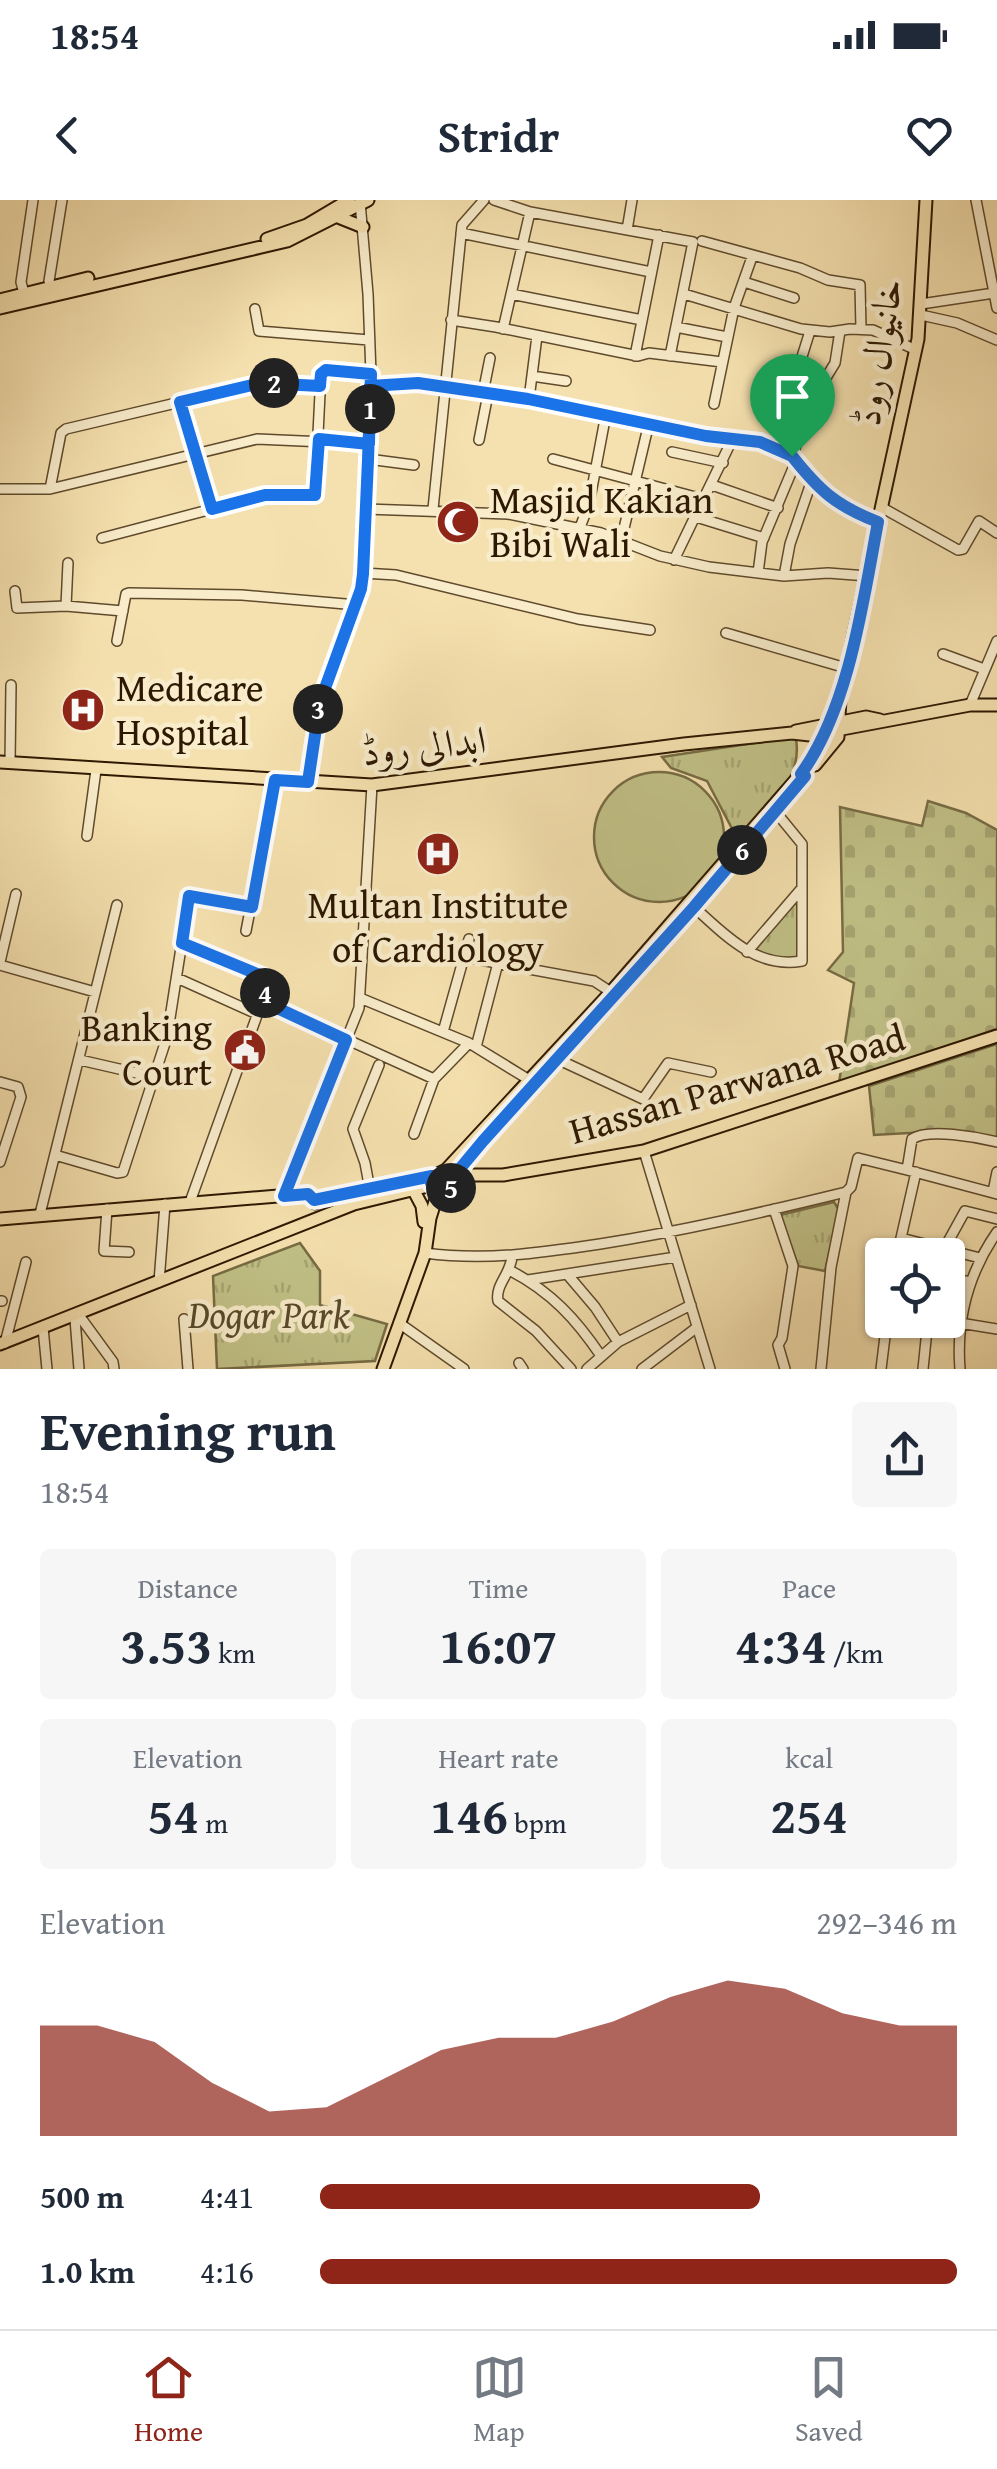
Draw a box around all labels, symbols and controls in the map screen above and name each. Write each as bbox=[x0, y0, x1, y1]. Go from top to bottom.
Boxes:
text: 18:54 bbox=[50, 7, 140, 63]
text: Stridr bbox=[438, 103, 559, 168]
icon: back bbox=[40, 108, 95, 163]
icon: heart bbox=[902, 108, 957, 163]
street label: خانیوال روڈ bbox=[838, 274, 916, 430]
pin bbox=[750, 354, 835, 457]
pin: 2 bbox=[249, 358, 299, 408]
text: 2 bbox=[267, 362, 281, 403]
icon: arrive bbox=[765, 369, 820, 424]
pin: 1 bbox=[345, 384, 395, 434]
text: 1 bbox=[363, 388, 377, 429]
place label: Masjid Kakian Bibi Wali bbox=[490, 471, 713, 571]
mosque icon: Masjid Kakian Bibi Wali bbox=[435, 499, 481, 545]
place label: Medicare Hospital bbox=[116, 659, 264, 759]
pin: 3 bbox=[293, 684, 343, 734]
hospital icon: Medicare Hospital bbox=[60, 687, 106, 733]
text: 3 bbox=[311, 688, 325, 729]
street label: ابدالی روڈ bbox=[359, 711, 489, 779]
pin: 6 bbox=[717, 825, 767, 875]
text: 6 bbox=[735, 829, 749, 870]
hospital icon: Multan Institute of Cardiology bbox=[415, 831, 461, 877]
place label: Multan Institute of Cardiology bbox=[308, 876, 568, 976]
pin: 4 bbox=[240, 968, 290, 1018]
text: 4 bbox=[258, 972, 272, 1013]
place label: Banking Court bbox=[81, 999, 212, 1099]
street label: Hassan Parwana Road bbox=[562, 1008, 912, 1158]
public building icon: Banking Court bbox=[222, 1027, 268, 1073]
pin: 5 bbox=[426, 1163, 476, 1213]
text: 5 bbox=[444, 1167, 458, 1208]
map controls bbox=[865, 1238, 965, 1338]
button: locate bbox=[865, 1238, 965, 1338]
park label: Dogar Park bbox=[187, 1286, 350, 1342]
text: Evening run bbox=[40, 1390, 336, 1470]
button: share bbox=[852, 1402, 957, 1507]
text: 18:54 bbox=[40, 1468, 109, 1515]
text: Distance bbox=[138, 1567, 238, 1608]
text: Time bbox=[469, 1567, 528, 1608]
text: Pace bbox=[782, 1567, 836, 1608]
text: 3.53 bbox=[120, 1608, 212, 1681]
text: 16:07 bbox=[440, 1608, 557, 1681]
text: 4:34 bbox=[735, 1608, 827, 1681]
text: km bbox=[212, 1632, 255, 1673]
text: /km bbox=[827, 1632, 883, 1673]
text: Elevation bbox=[133, 1737, 243, 1778]
text: Heart rate bbox=[438, 1737, 559, 1778]
text: kcal bbox=[785, 1737, 833, 1778]
text: 54 bbox=[147, 1778, 199, 1851]
text: 146 bbox=[430, 1778, 508, 1851]
text: 254 bbox=[770, 1778, 848, 1851]
text: m bbox=[199, 1802, 228, 1843]
text: bpm bbox=[508, 1802, 567, 1843]
text: Elevation bbox=[40, 1899, 165, 1946]
text: 292–346 m bbox=[816, 1899, 957, 1946]
text: 500 m bbox=[40, 2173, 124, 2220]
text: 4:41 bbox=[200, 2173, 254, 2220]
text: 1.0 km bbox=[40, 2248, 135, 2295]
text: 4:16 bbox=[200, 2248, 254, 2295]
tab: Home bbox=[134, 2350, 203, 2451]
tab: Map bbox=[472, 2350, 527, 2451]
tab: Saved bbox=[795, 2350, 863, 2451]

